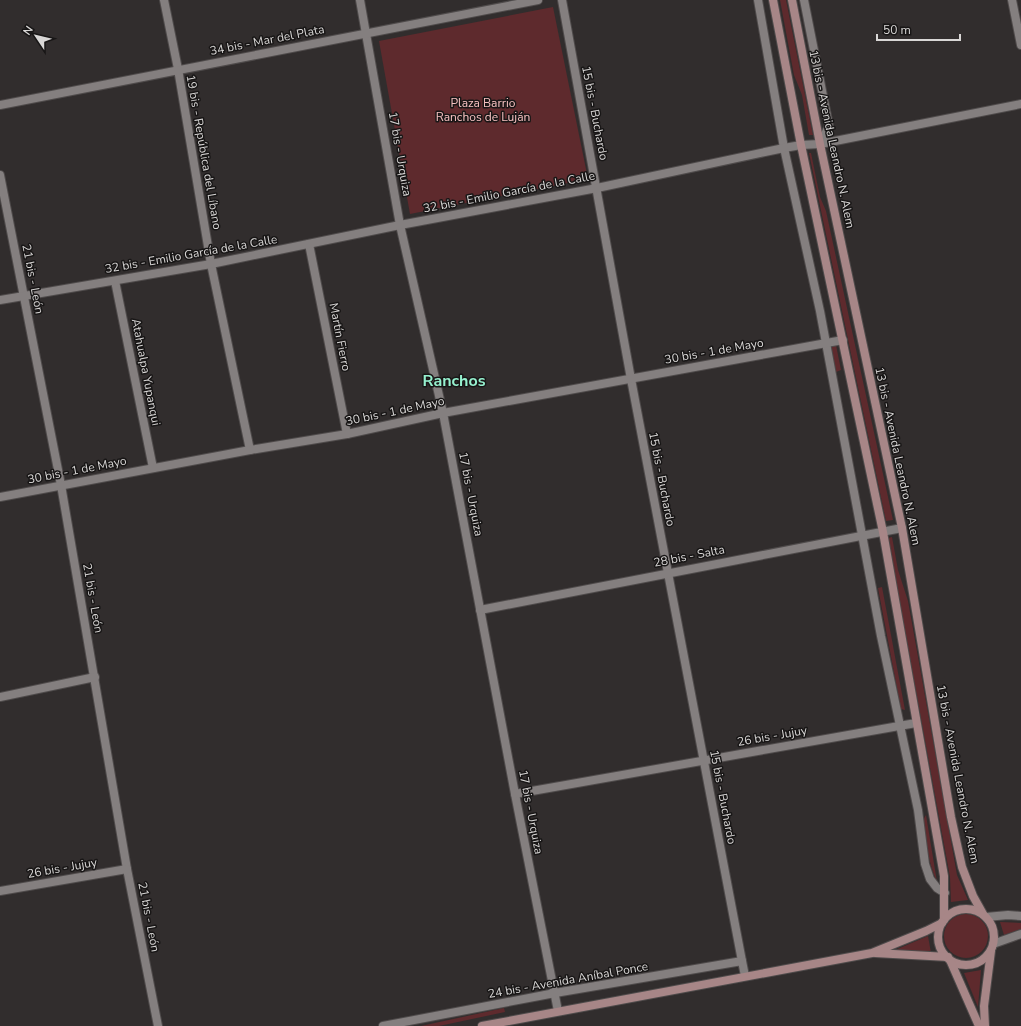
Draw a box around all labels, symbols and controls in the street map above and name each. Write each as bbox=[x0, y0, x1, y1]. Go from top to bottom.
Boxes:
north arrow bbox=[16, 16, 56, 56]
scale bar bbox=[877, 16, 960, 42]
street label: 34 bis - Mar del Plata bbox=[208, 21, 326, 59]
text: 50 m bbox=[883, 22, 911, 38]
text: N bbox=[20, 23, 37, 38]
street label: 13 bis - Avenida Leandro N. Alem bbox=[805, 48, 859, 230]
street label: 15 bis - Buchardo bbox=[578, 64, 612, 162]
street label: 19 bis - República del Líbano bbox=[182, 73, 226, 231]
park label: Plaza Barrio Ranchos de Luján bbox=[436, 95, 530, 125]
street label: 17 bis - Urquiza bbox=[385, 110, 415, 198]
street label: 32 bis - Emilio García de la Calle bbox=[422, 167, 596, 217]
street label: 32 bis - Emilio García de la Calle bbox=[104, 231, 278, 277]
street label: 21 bis - León bbox=[18, 243, 48, 315]
street label: Martín Fierro bbox=[326, 302, 355, 373]
street label: Atahualpa Yupanqui bbox=[128, 317, 164, 427]
street label: 30 bis - 1 de Mayo bbox=[663, 334, 765, 368]
street label: 13 bis - Avenida Leandro N. Alem bbox=[871, 365, 925, 547]
district label: Ranchos bbox=[423, 370, 486, 392]
street label: 30 bis - 1 de Mayo bbox=[344, 393, 446, 429]
street label: 15 bis - Buchardo bbox=[645, 430, 679, 528]
street label: 17 bis - Urquiza bbox=[455, 450, 487, 538]
street label: 30 bis - 1 de Mayo bbox=[26, 453, 128, 487]
street label: 28 bis - Salta bbox=[652, 541, 726, 571]
street label: 21 bis - León bbox=[79, 562, 107, 634]
street label: 13 bis - Avenida Leandro N. Alem bbox=[933, 683, 983, 865]
street label: 26 bis - Jujuy bbox=[736, 722, 809, 750]
street label: 15 bis - Buchardo bbox=[706, 748, 740, 846]
street label: 17 bis - Urquiza bbox=[515, 768, 547, 856]
street label: 26 bis - Jujuy bbox=[26, 854, 99, 882]
street label: 21 bis - León bbox=[134, 881, 164, 953]
street label: 24 bis - Avenida Aníbal Ponce bbox=[487, 958, 649, 1002]

